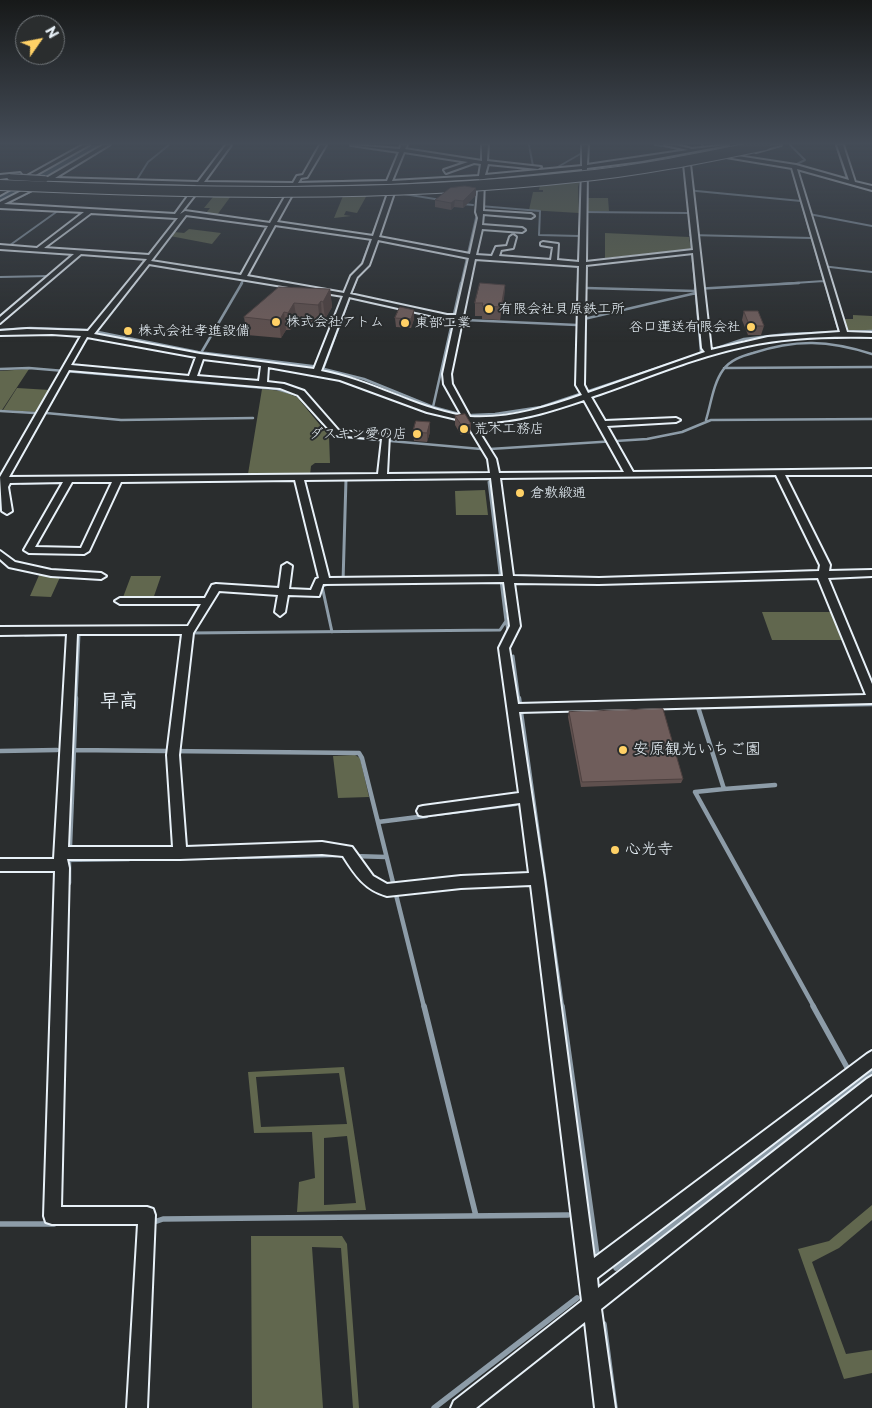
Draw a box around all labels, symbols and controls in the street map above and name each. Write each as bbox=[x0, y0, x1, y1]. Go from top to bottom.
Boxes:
north arrow bbox=[15, 15, 65, 65]
text: N bbox=[40, 22, 64, 42]
place label: 有限会社貝原鉄工所 bbox=[499, 301, 625, 317]
marker: 有限会社貝原鉄工所 bbox=[483, 303, 495, 315]
place label: 株式会社アトム bbox=[286, 314, 384, 330]
place label: 東部工業 bbox=[415, 315, 471, 331]
marker: 株式会社アトム bbox=[270, 316, 282, 328]
marker: 東部工業 bbox=[399, 317, 411, 329]
place label: 谷口運送有限会社 bbox=[629, 319, 741, 335]
marker: 谷口運送有限会社 bbox=[745, 321, 757, 333]
place label: 株式会社孝進設備 bbox=[138, 323, 250, 339]
marker: 株式会社孝進設備 bbox=[122, 325, 134, 337]
place label: 荒木工務店 bbox=[474, 421, 544, 437]
marker: 荒木工務店 bbox=[458, 423, 470, 435]
place label: ダスキン愛の店 bbox=[309, 426, 407, 442]
marker: ダスキン愛の店 bbox=[411, 428, 423, 440]
place label: 倉敷緞通 bbox=[530, 485, 586, 501]
marker: 倉敷緞通 bbox=[514, 487, 526, 499]
district label: 早高 bbox=[100, 691, 138, 713]
place label: 安原観光いちご園 bbox=[633, 740, 761, 760]
marker: 安原観光いちご園 bbox=[617, 744, 629, 756]
place label: 心光寺 bbox=[625, 840, 673, 860]
marker: 心光寺 bbox=[609, 844, 621, 856]

